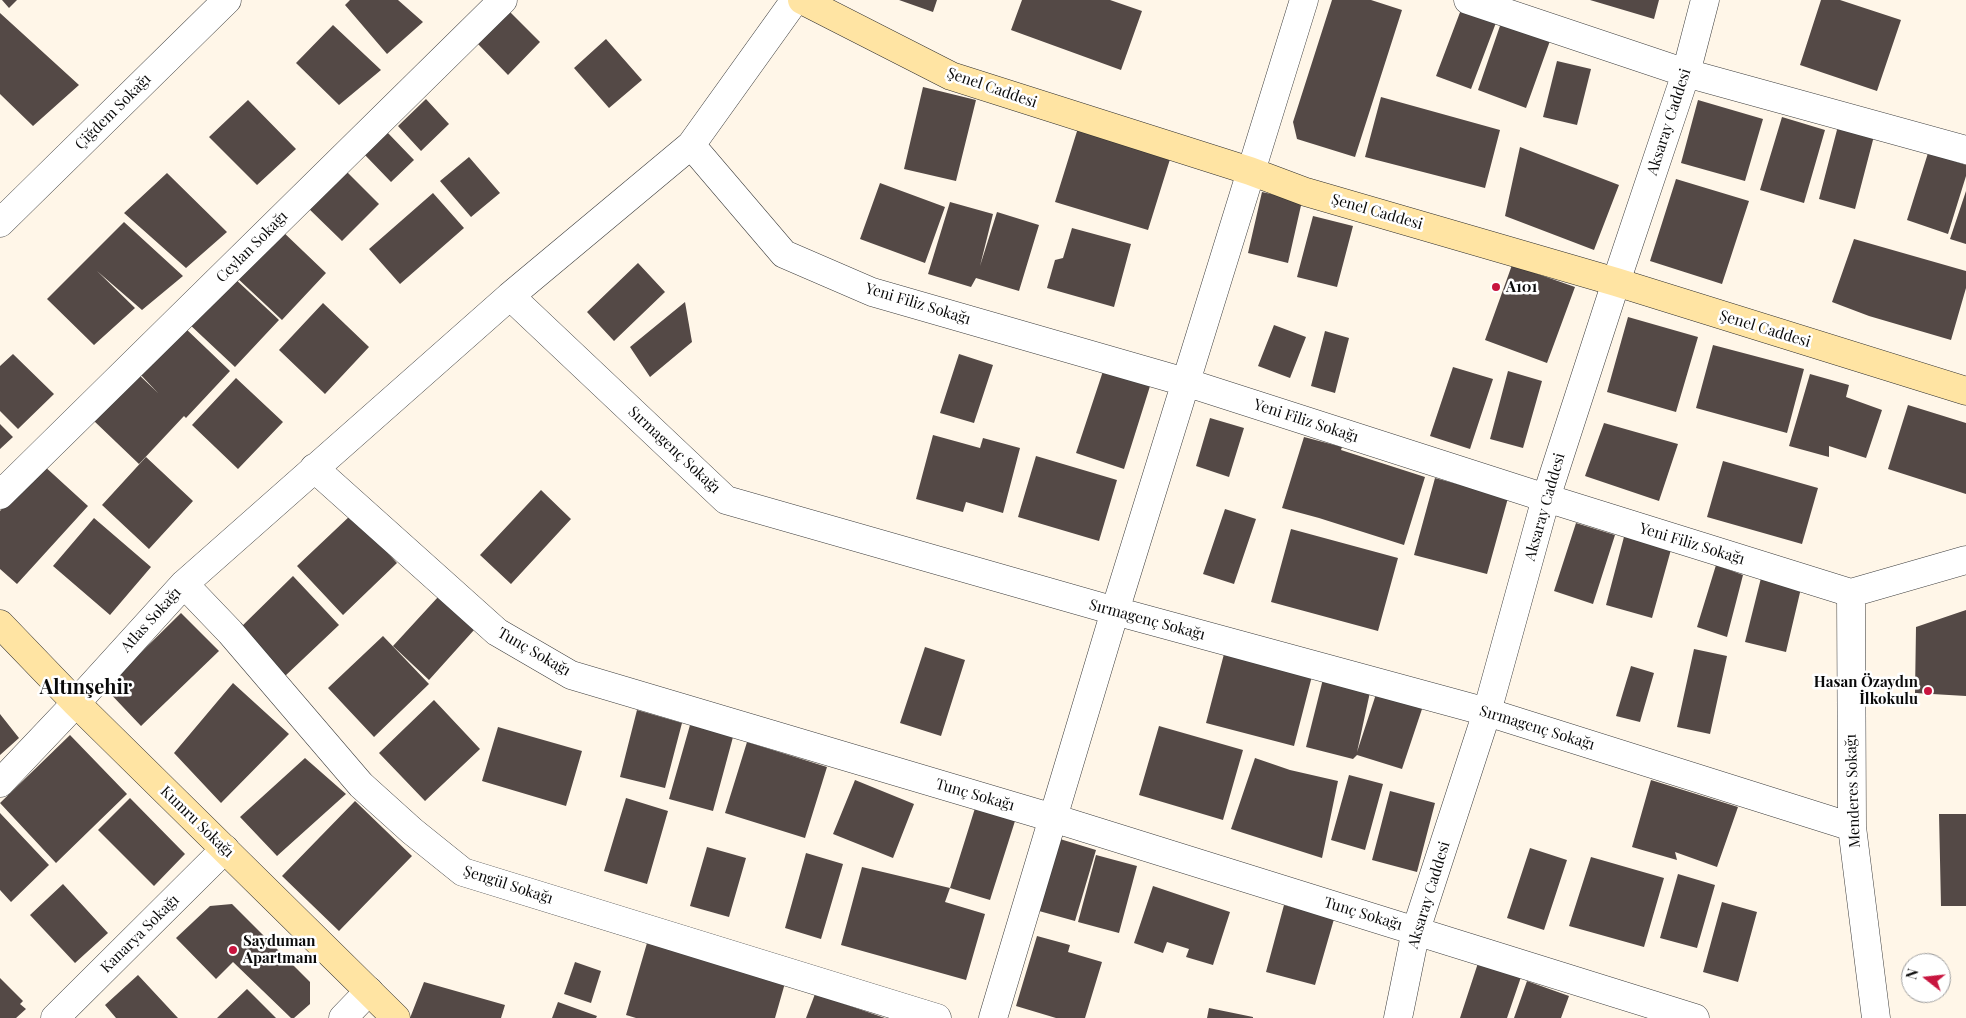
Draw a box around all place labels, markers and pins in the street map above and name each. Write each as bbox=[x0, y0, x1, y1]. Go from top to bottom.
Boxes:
place label: A101 bbox=[1506, 278, 1537, 296]
marker: A101 bbox=[1490, 281, 1502, 293]
place label: Hasan Özaydın İlkokulu bbox=[1814, 673, 1918, 708]
marker: Hasan Özaydın İlkokulu bbox=[1922, 685, 1934, 697]
place label: Sayduman Apartmanı bbox=[243, 932, 317, 967]
marker: Sayduman Apartmanı bbox=[227, 944, 239, 956]

